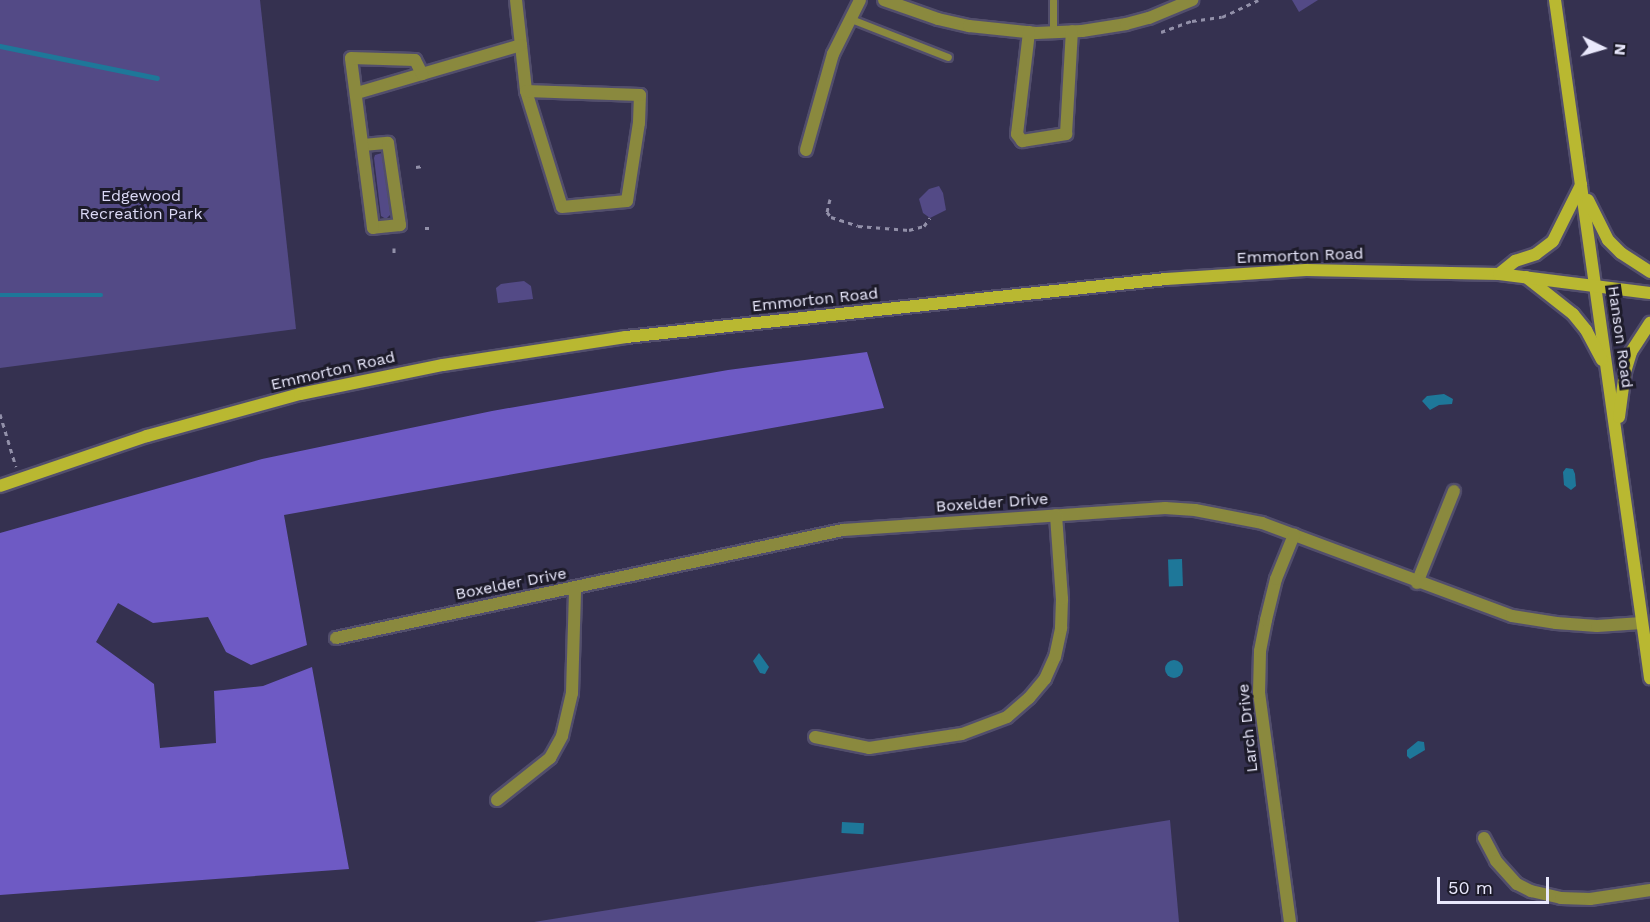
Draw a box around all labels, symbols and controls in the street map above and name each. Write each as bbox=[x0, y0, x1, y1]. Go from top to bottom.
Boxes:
north arrow bbox=[1572, 18, 1632, 78]
text: N bbox=[1610, 43, 1630, 56]
park label: Edgewood Recreation Park bbox=[79, 186, 203, 224]
street label: Emmorton Road bbox=[1236, 244, 1364, 268]
street label: Emmorton Road bbox=[751, 284, 879, 316]
street label: Hanson Road bbox=[1603, 285, 1637, 389]
street label: Emmorton Road bbox=[269, 347, 397, 395]
street label: Boxelder Drive bbox=[935, 489, 1049, 517]
street label: Boxelder Drive bbox=[454, 564, 568, 604]
street label: Larch Drive bbox=[1234, 683, 1262, 773]
scale bar bbox=[1440, 865, 1552, 903]
text: 50 m bbox=[1448, 877, 1493, 898]

